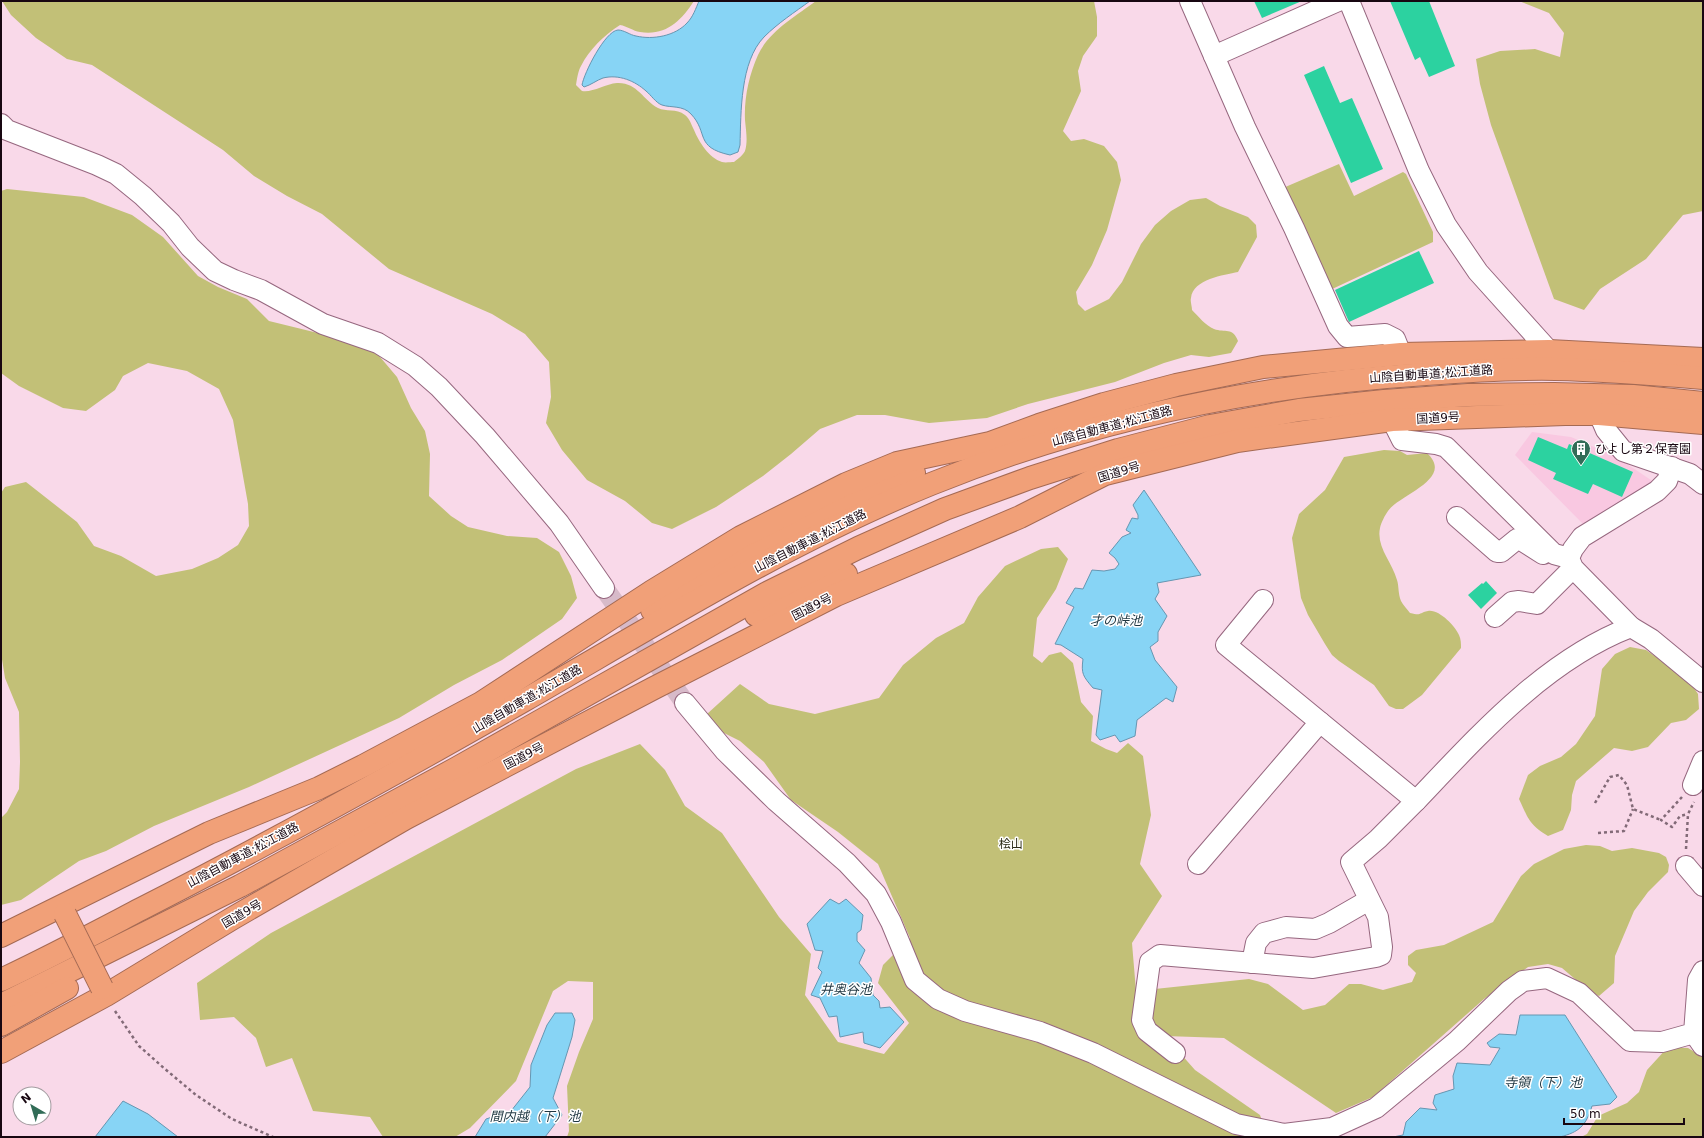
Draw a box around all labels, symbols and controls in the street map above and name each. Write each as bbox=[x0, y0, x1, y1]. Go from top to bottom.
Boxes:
street label: 山陰自動車道;松江道路 bbox=[1369, 363, 1493, 385]
street label: 山陰自動車道;松江道路 bbox=[1050, 403, 1174, 449]
street label: 国道9号 bbox=[1416, 410, 1460, 426]
building icon: ひよし第２保育園 bbox=[1570, 438, 1592, 466]
place label: ひよし第２保育園 bbox=[1595, 442, 1691, 456]
street label: 国道9号 bbox=[1096, 459, 1142, 485]
street label: 山陰自動車道;松江道路 bbox=[752, 507, 868, 575]
street label: 国道9号 bbox=[789, 591, 835, 623]
water label: 才の峠池 bbox=[1090, 613, 1144, 628]
street label: 山陰自動車道;松江道路 bbox=[470, 662, 584, 736]
street label: 国道9号 bbox=[501, 740, 547, 772]
street label: 山陰自動車道;松江道路 bbox=[185, 820, 301, 890]
park label: 桧山 bbox=[999, 837, 1023, 851]
street label: 国道9号 bbox=[220, 897, 264, 931]
water label: 井奥谷池 bbox=[820, 982, 874, 997]
water label: 寺領（下）池 bbox=[1504, 1075, 1584, 1090]
north arrow bbox=[12, 1086, 52, 1126]
text: N bbox=[19, 1091, 34, 1106]
scale bar bbox=[1564, 1100, 1684, 1126]
text: 50 m bbox=[1570, 1107, 1601, 1121]
water label: 間内越（下）池 bbox=[489, 1109, 582, 1124]

